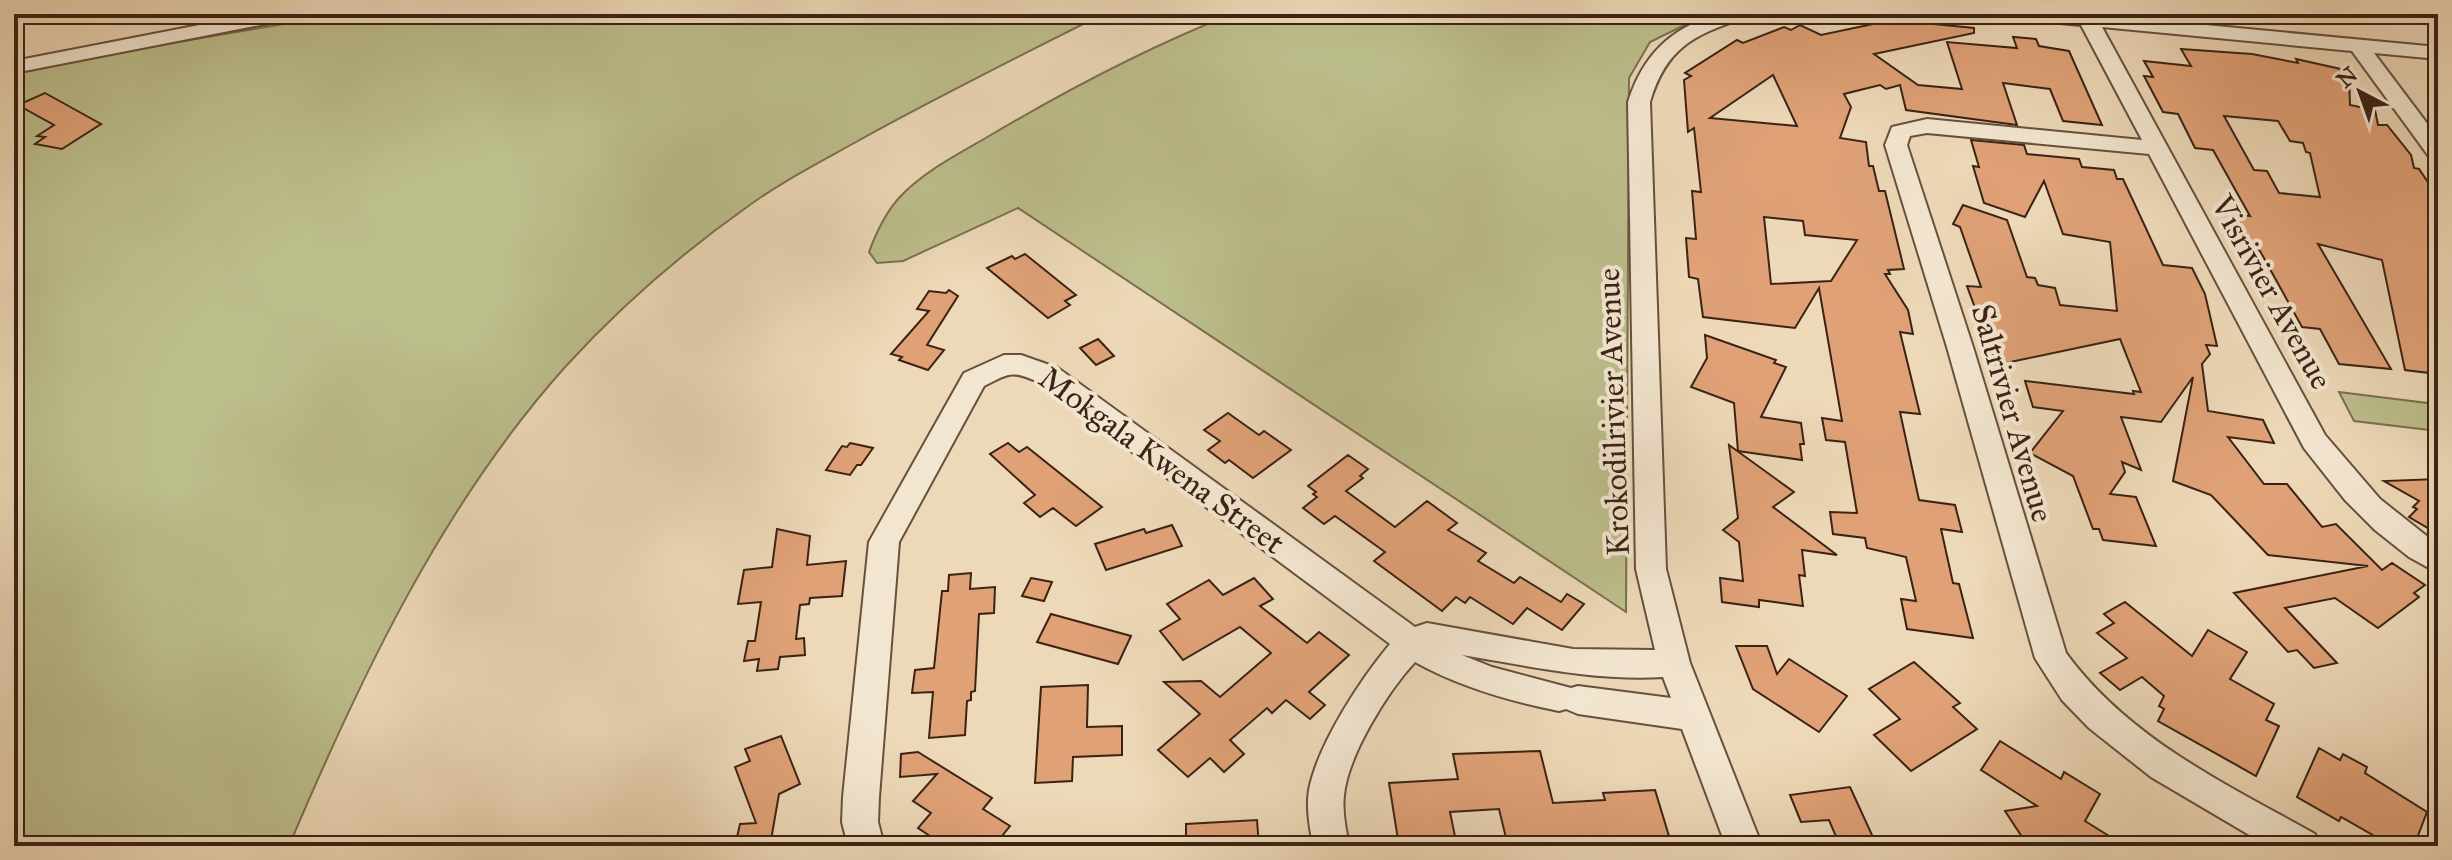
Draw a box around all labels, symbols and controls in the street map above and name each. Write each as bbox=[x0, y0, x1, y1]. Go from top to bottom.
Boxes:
north arrow bbox=[2320, 52, 2400, 132]
text: N bbox=[2331, 61, 2363, 94]
street label: Visrivier Avenue bbox=[2202, 188, 2341, 396]
street label: Krokodilrivier Avenue bbox=[1589, 267, 1638, 557]
street label: Saltrivier Avenue bbox=[1963, 300, 2062, 526]
street label: Mokgala Kwena Street bbox=[1031, 358, 1292, 563]

